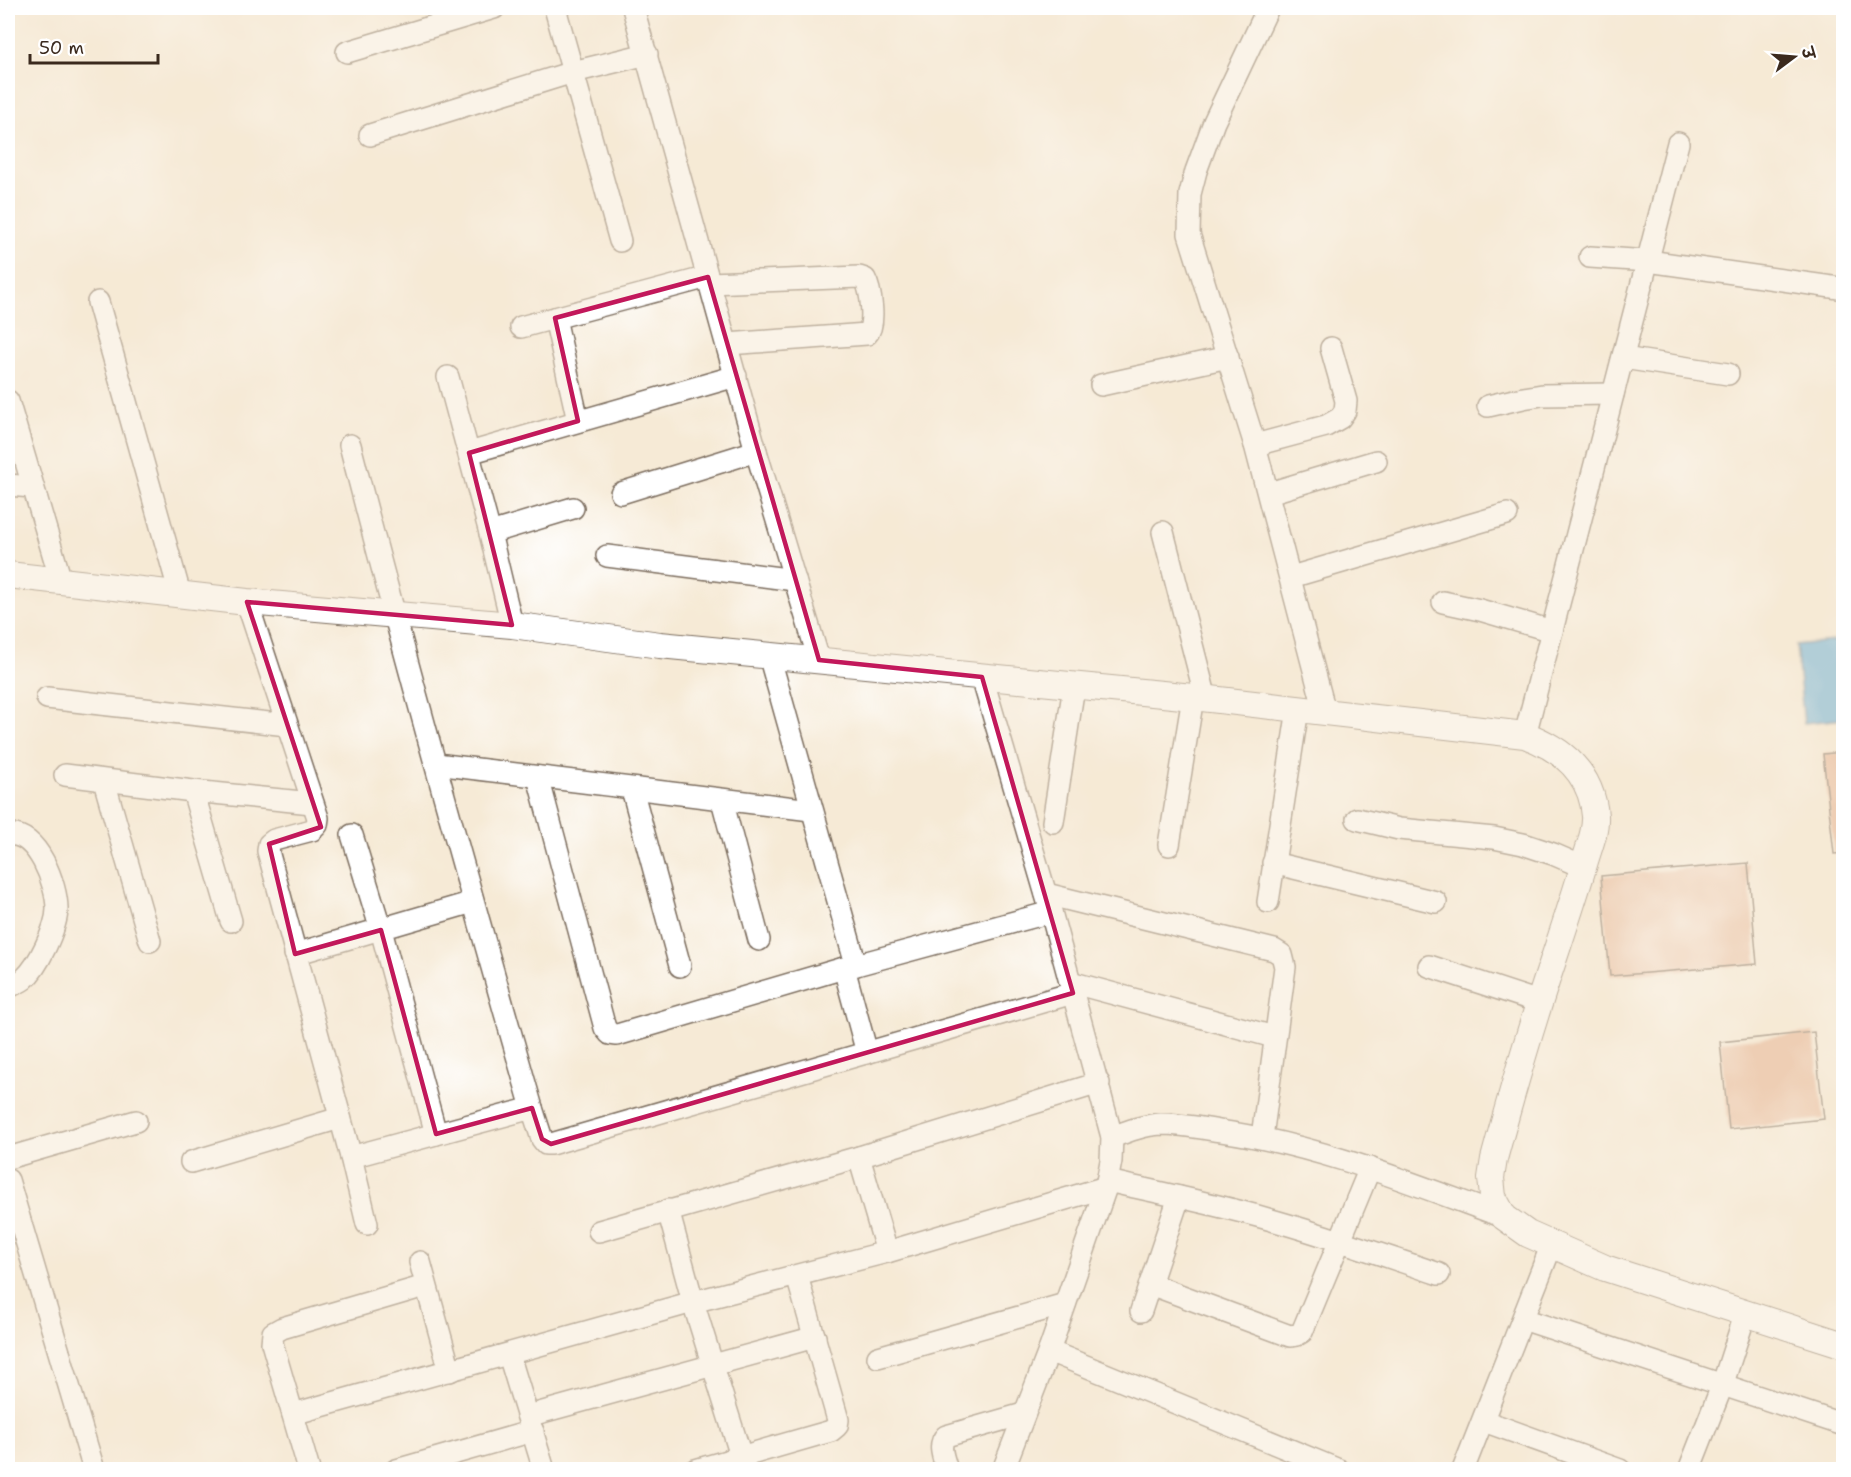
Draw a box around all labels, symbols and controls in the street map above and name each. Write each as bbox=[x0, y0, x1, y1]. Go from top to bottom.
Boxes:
scale bar bbox=[30, 27, 158, 65]
north arrow bbox=[1764, 27, 1824, 87]
text: 50 m bbox=[39, 36, 84, 60]
text: उ bbox=[1796, 43, 1820, 62]

